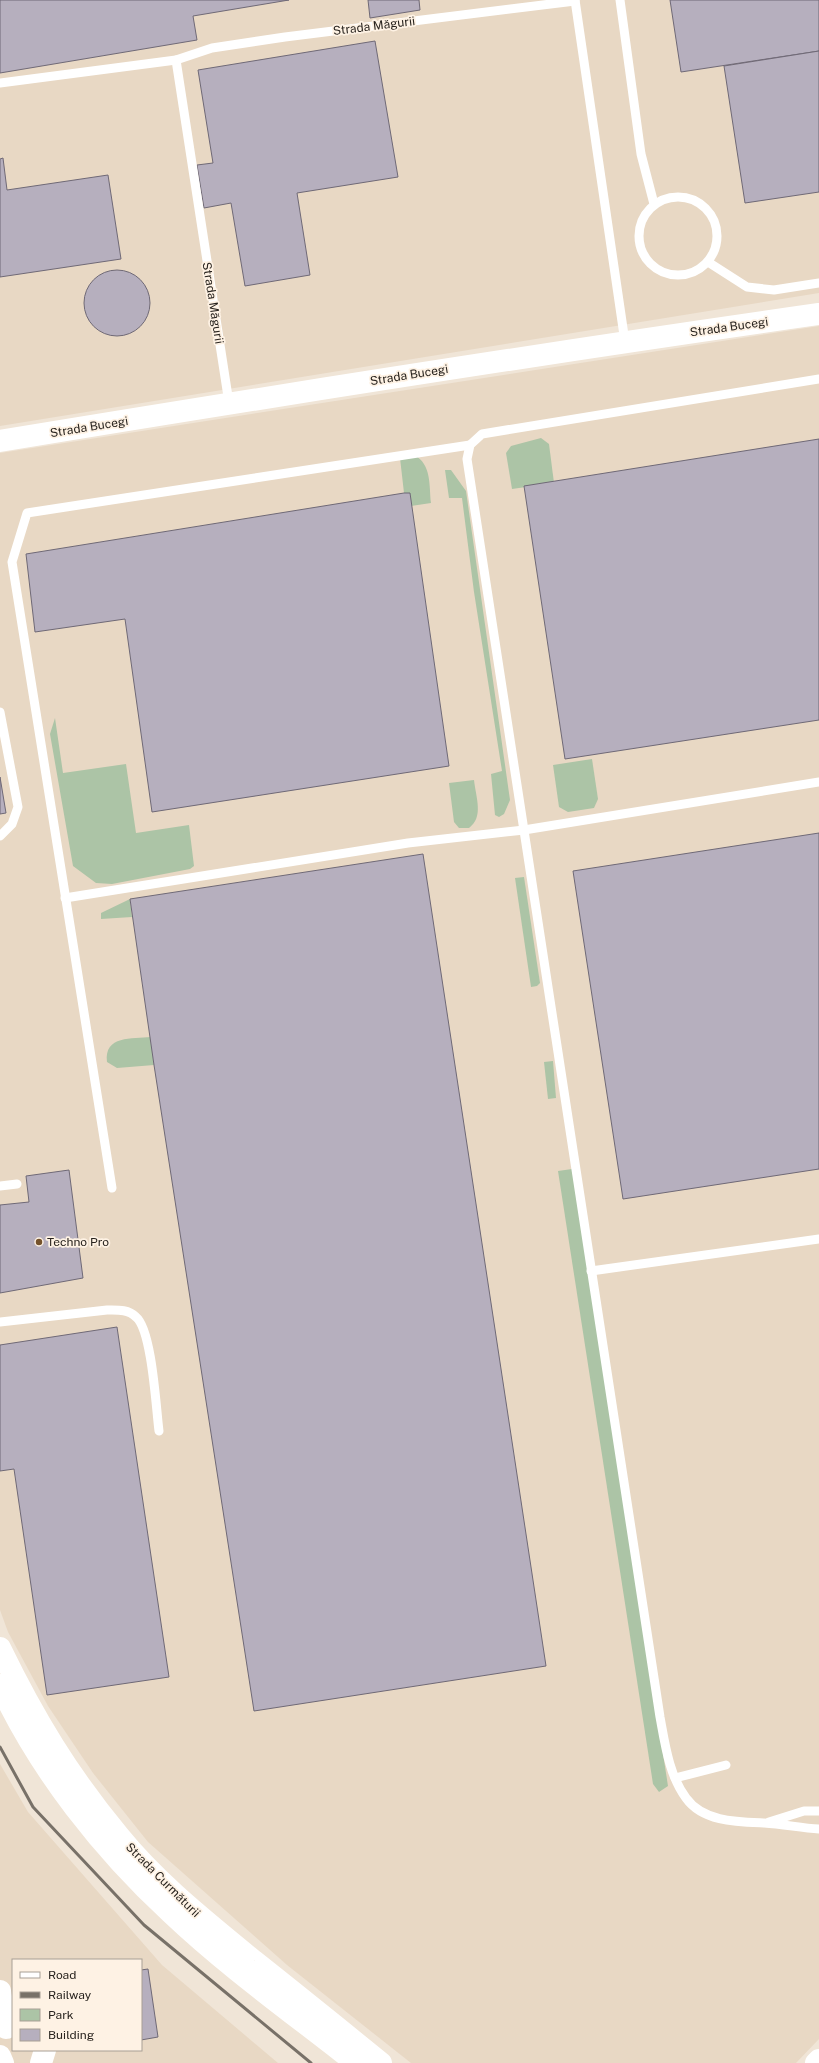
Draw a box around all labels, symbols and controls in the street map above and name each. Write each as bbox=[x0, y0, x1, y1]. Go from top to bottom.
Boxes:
street label: Strada Măgurii bbox=[332, 14, 416, 38]
street label: Strada Măgurii bbox=[200, 261, 226, 345]
street label: Strada Bucegi bbox=[689, 315, 769, 339]
street label: Strada Bucegi bbox=[369, 362, 449, 388]
street label: Strada Bucegi bbox=[49, 414, 129, 440]
place label: Techno Pro bbox=[47, 1235, 109, 1249]
marker: Techno Pro bbox=[34, 1237, 44, 1247]
street label: Strada Curmăturii bbox=[123, 1840, 203, 1920]
legend bbox=[12, 1959, 142, 2051]
text: Road bbox=[48, 1968, 76, 1982]
text: Railway bbox=[48, 1988, 92, 2002]
text: Park bbox=[48, 2008, 74, 2022]
text: Building bbox=[48, 2028, 94, 2042]

